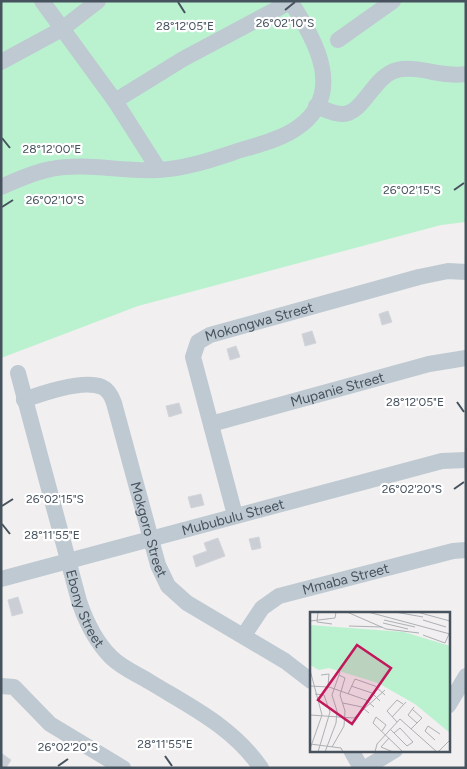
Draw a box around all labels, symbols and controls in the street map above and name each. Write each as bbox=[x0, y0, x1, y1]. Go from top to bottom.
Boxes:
text: 26°02'10"S bbox=[256, 16, 314, 30]
text: 28°12'05"E bbox=[156, 19, 214, 33]
text: 28°12'00"E bbox=[23, 142, 81, 156]
text: 26°02'15"S bbox=[383, 183, 441, 197]
text: 26°02'10"S bbox=[26, 193, 84, 207]
street label: Mokongwa Street bbox=[203, 298, 315, 345]
street label: Mupanie Street bbox=[289, 368, 386, 410]
text: 28°12'05"E bbox=[386, 395, 444, 409]
street label: Mokgoro Street bbox=[127, 480, 171, 580]
text: 26°02'20"S bbox=[382, 482, 442, 496]
text: 26°02'15"S bbox=[26, 492, 84, 506]
street label: Mububulu Street bbox=[180, 495, 286, 539]
text: 28°11'55"E bbox=[24, 528, 80, 542]
street label: Mmaba Street bbox=[300, 559, 391, 598]
street label: Ebony Street bbox=[62, 568, 108, 651]
inset map bbox=[310, 612, 450, 752]
text: 28°11'55"E bbox=[137, 737, 193, 751]
text: 26°02'20"S bbox=[38, 740, 98, 754]

